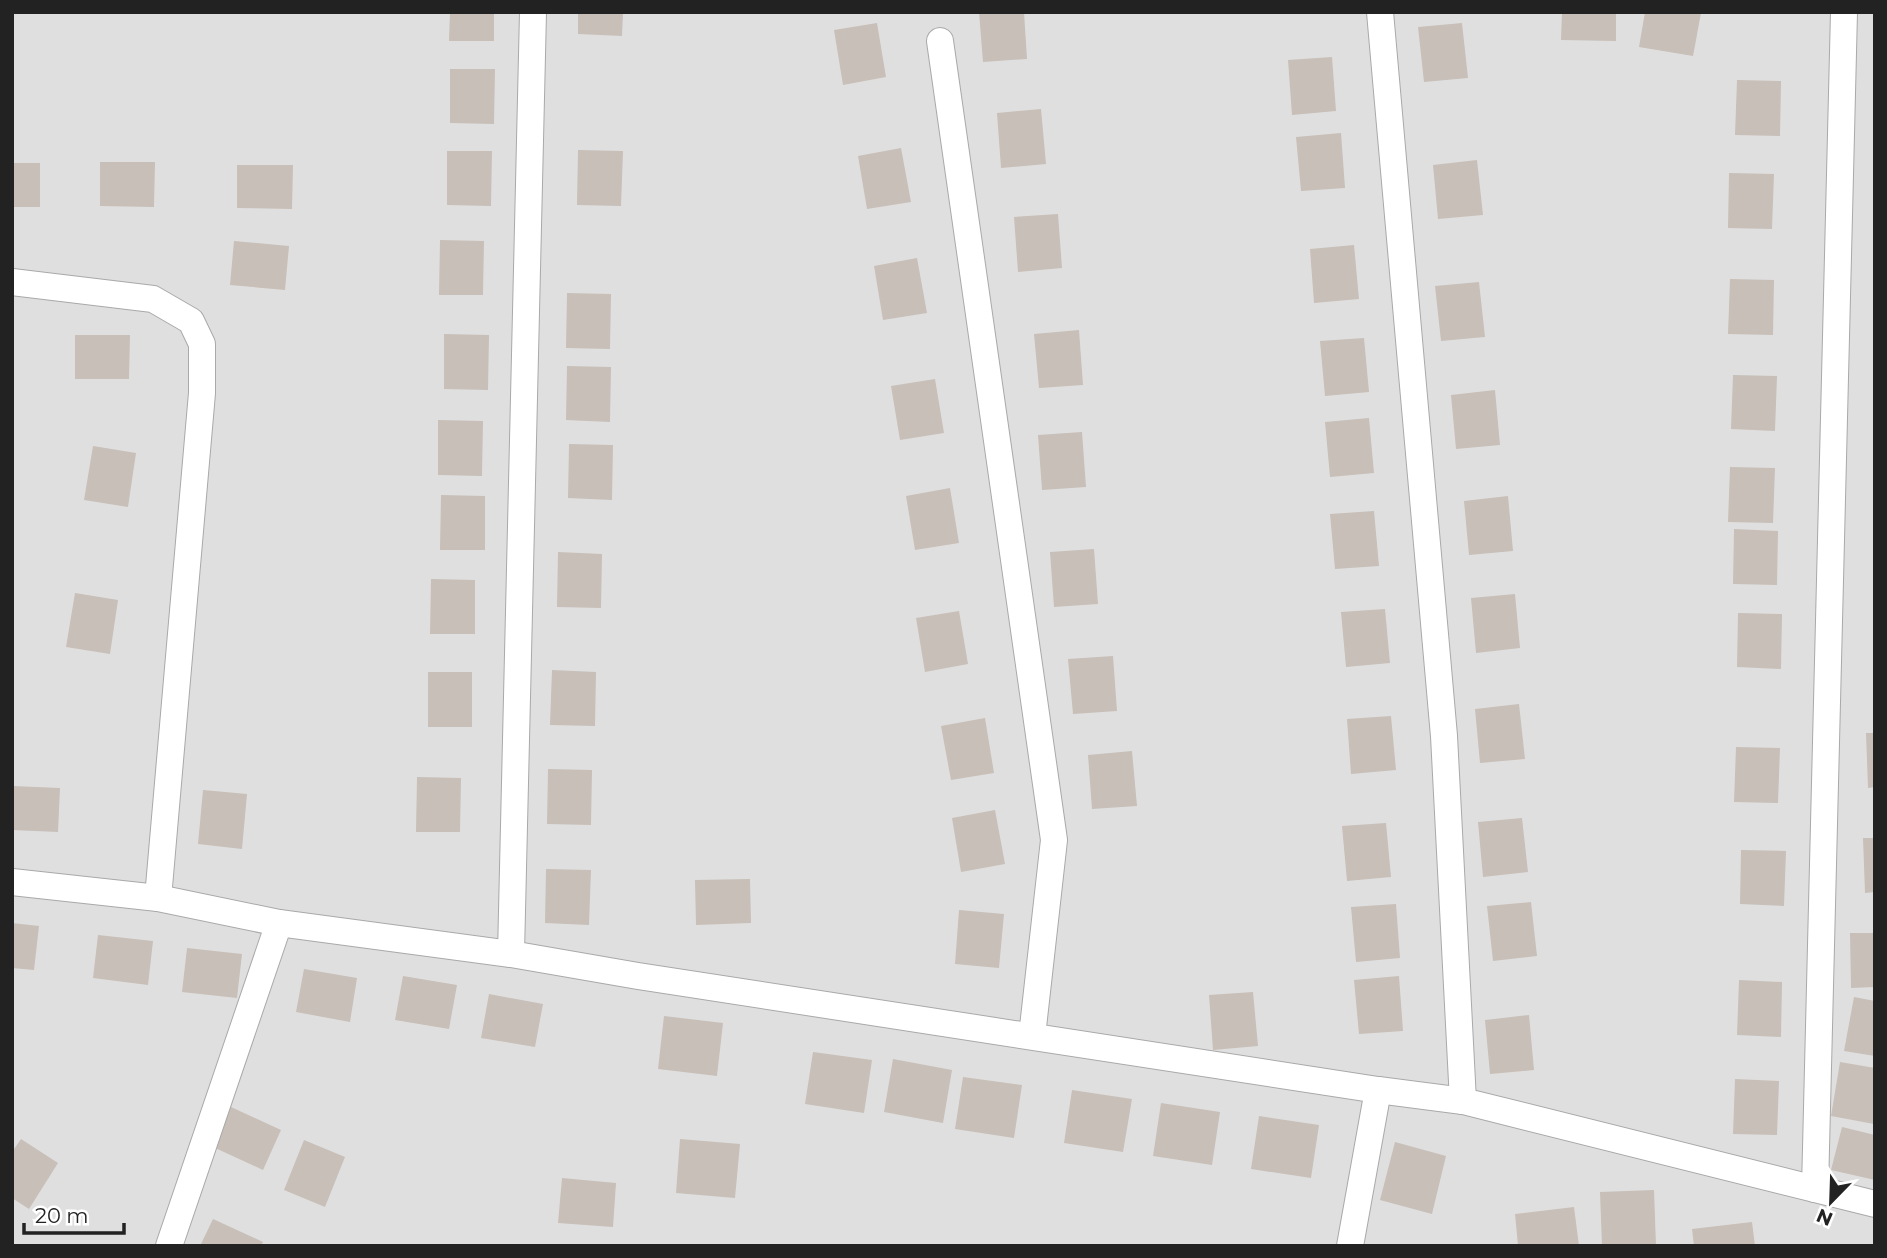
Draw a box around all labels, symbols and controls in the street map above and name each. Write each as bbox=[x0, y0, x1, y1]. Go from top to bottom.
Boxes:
north arrow bbox=[1796, 1167, 1866, 1237]
scale bar bbox=[24, 1192, 124, 1236]
text: 20 m bbox=[35, 1203, 89, 1228]
text: N bbox=[1813, 1204, 1836, 1231]

